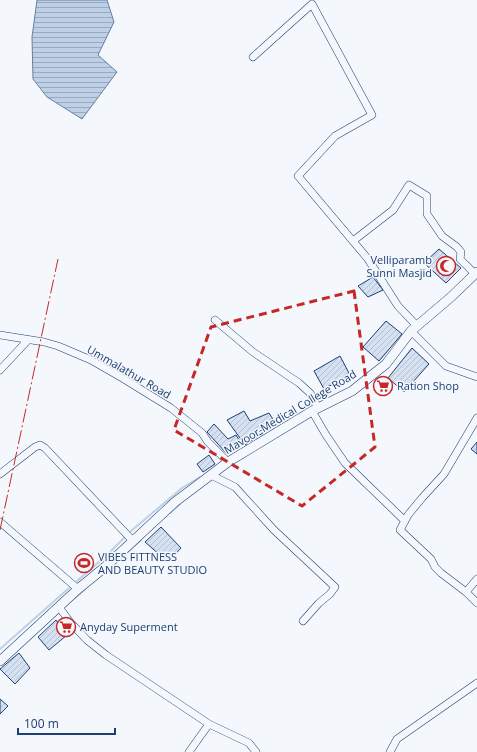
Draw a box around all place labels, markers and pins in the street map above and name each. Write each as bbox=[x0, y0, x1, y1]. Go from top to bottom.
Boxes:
place label: Velliparamb Sunni Masjid bbox=[367, 252, 432, 280]
mosque icon: Velliparamb Sunni Masjid bbox=[435, 255, 457, 277]
supermarket icon: Ration Shop bbox=[372, 375, 394, 397]
place label: Ration Shop bbox=[397, 378, 459, 393]
place label: VIBES FITTNESS AND BEAUTY STUDIO bbox=[98, 549, 207, 577]
sports icon: VIBES FITTNESS AND BEAUTY STUDIO bbox=[73, 552, 95, 574]
supermarket icon: Anyday Superment bbox=[55, 616, 77, 638]
place label: Anyday Superment bbox=[80, 619, 178, 634]

